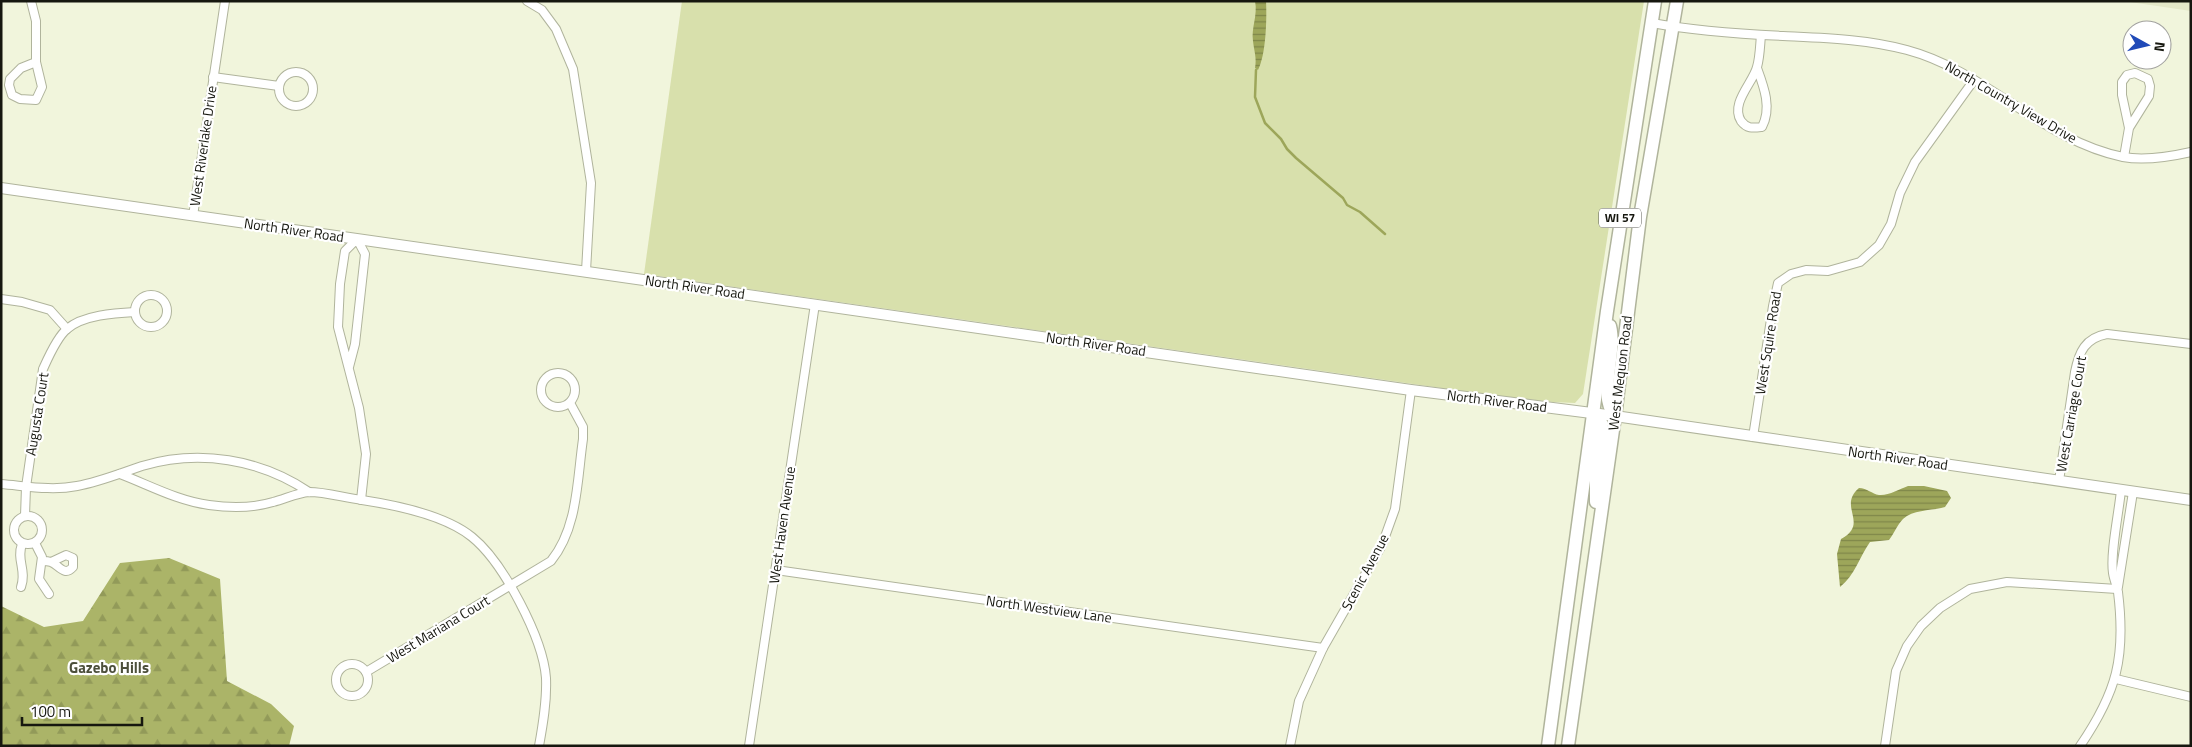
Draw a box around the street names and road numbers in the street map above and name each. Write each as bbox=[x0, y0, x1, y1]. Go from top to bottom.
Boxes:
street label: North Country View Drive bbox=[1941, 55, 2081, 148]
street label: West Riverlake Drive bbox=[184, 84, 221, 208]
road number: WI 57 bbox=[1599, 208, 1641, 228]
street label: North River Road bbox=[243, 212, 345, 247]
street label: North River Road bbox=[644, 269, 746, 304]
street label: West Squire Road bbox=[1749, 290, 1786, 396]
street label: West Mequon Road bbox=[1602, 314, 1637, 432]
street label: North River Road bbox=[1045, 326, 1147, 361]
street label: West Carriage Court bbox=[2050, 354, 2091, 474]
street label: Augusta Court bbox=[20, 371, 53, 457]
street label: North River Road bbox=[1446, 384, 1548, 417]
street label: North River Road bbox=[1847, 440, 1949, 475]
street label: West Haven Avenue bbox=[763, 465, 800, 585]
street label: Scenic Avenue bbox=[1336, 530, 1394, 614]
street label: West Mariana Court bbox=[382, 589, 493, 668]
street label: North Westview Lane bbox=[985, 589, 1113, 628]

